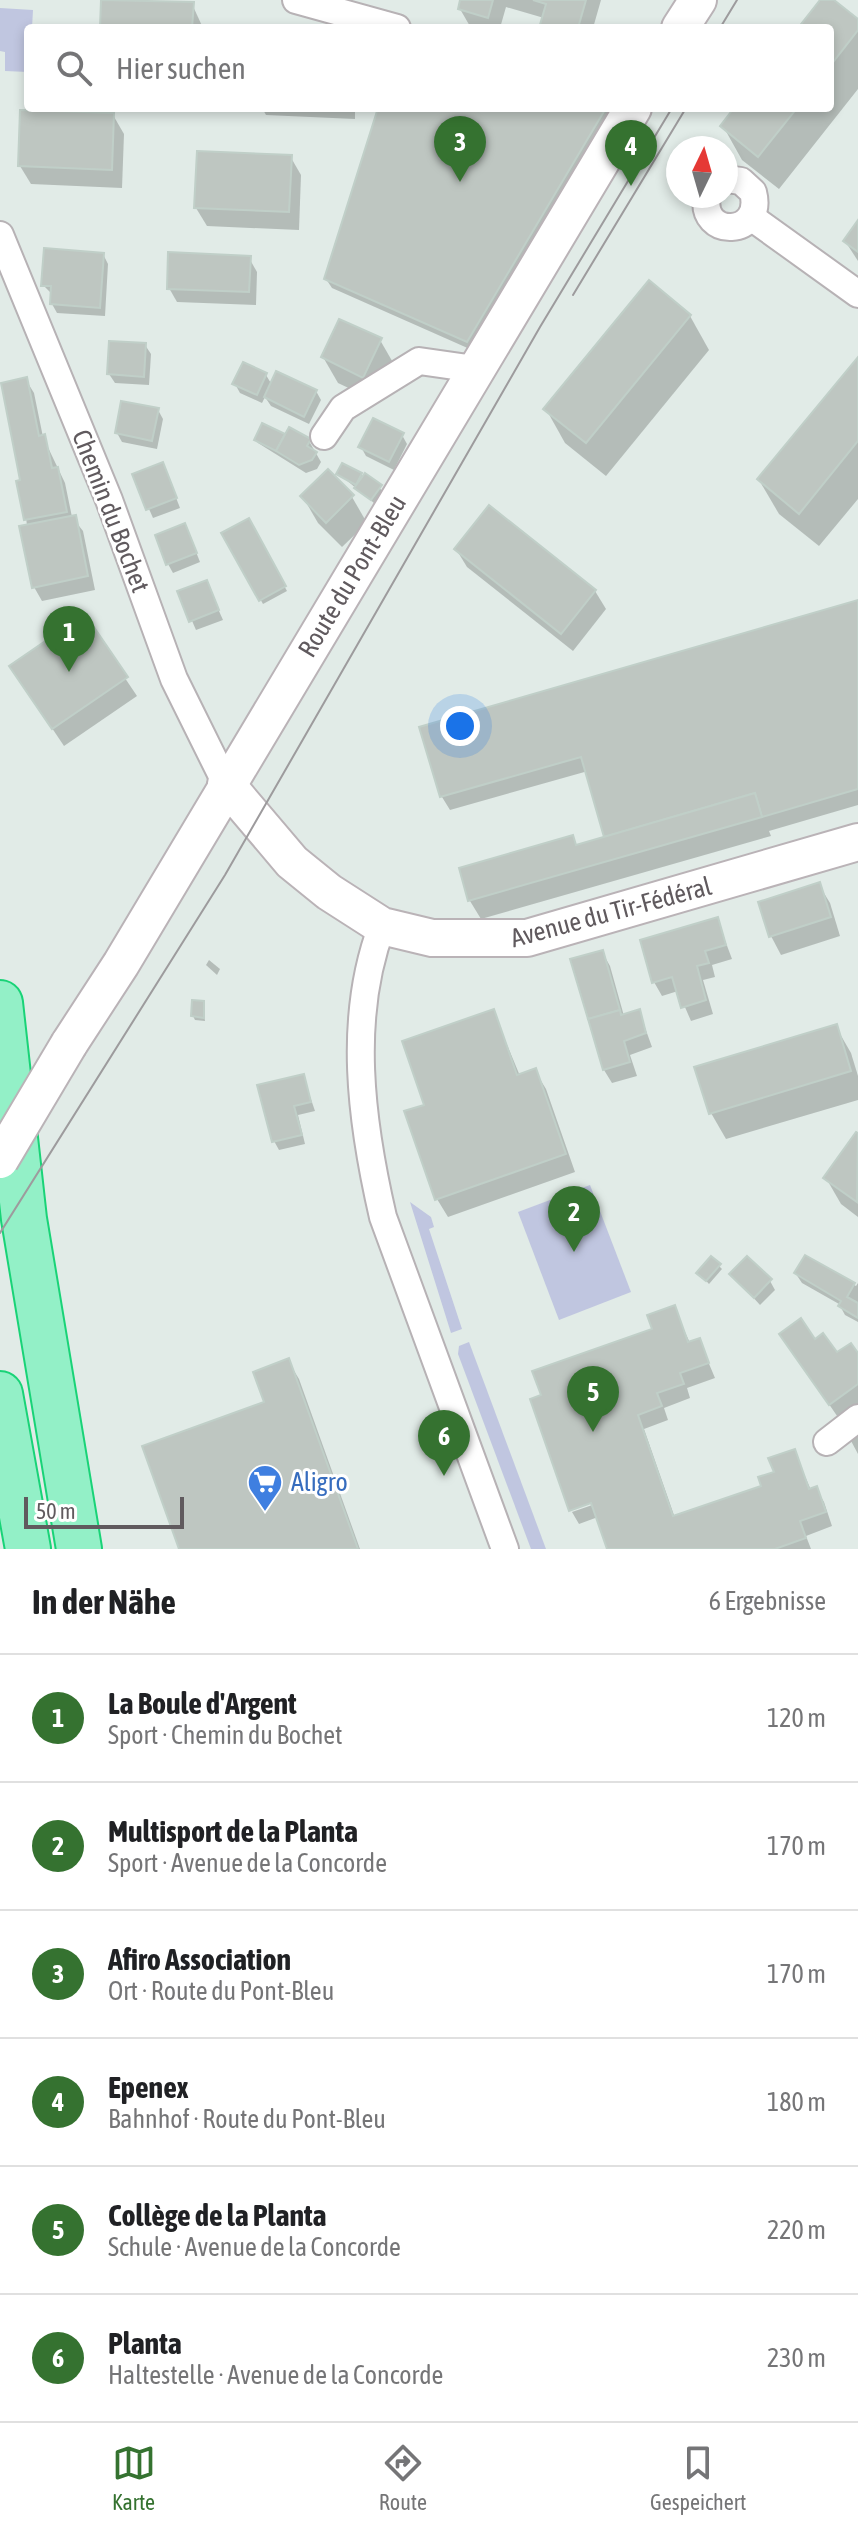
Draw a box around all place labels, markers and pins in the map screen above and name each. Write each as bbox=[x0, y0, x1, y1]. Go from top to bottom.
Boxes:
pin: 3 bbox=[434, 116, 486, 182]
pin: 4 bbox=[605, 120, 657, 186]
pin: 1 bbox=[43, 606, 95, 672]
pin: 2 bbox=[548, 1186, 600, 1252]
pin: 5 bbox=[567, 1366, 619, 1432]
pin: 6 bbox=[418, 1410, 470, 1476]
supermarket icon: Aligro bbox=[246, 1463, 284, 1513]
place label: Aligro bbox=[291, 1467, 348, 1497]

